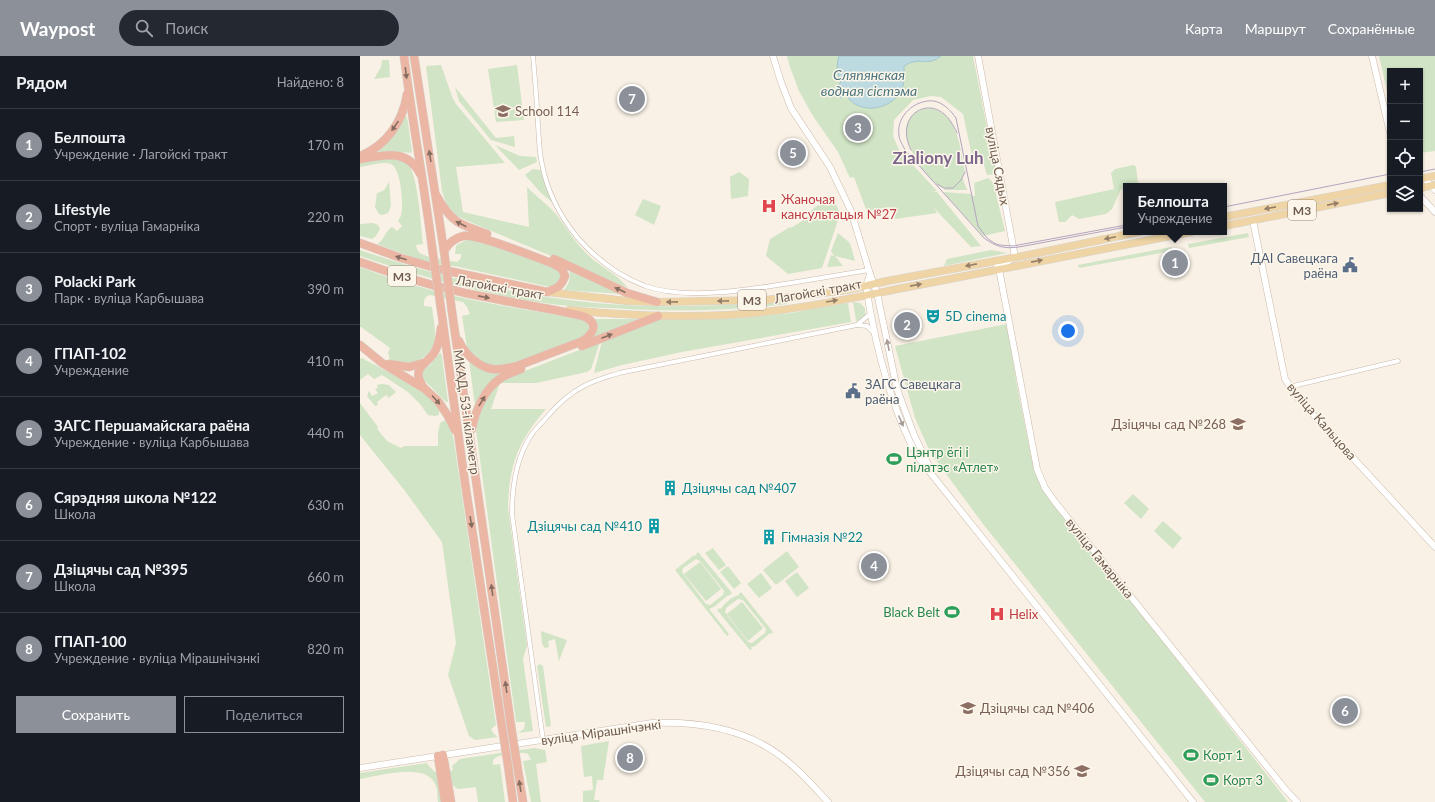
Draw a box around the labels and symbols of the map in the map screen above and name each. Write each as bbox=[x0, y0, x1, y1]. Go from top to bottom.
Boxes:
water label: Сляпянская водная сістэма bbox=[821, 66, 917, 99]
one-way arrow bbox=[403, 67, 409, 79]
pin: 7 bbox=[619, 84, 645, 114]
school or university icon: School 114 bbox=[494, 102, 512, 120]
place label: School 114 bbox=[515, 103, 580, 119]
pin: 3 bbox=[845, 113, 871, 143]
one-way arrow bbox=[391, 120, 399, 131]
street label: вуліца Сядых bbox=[983, 125, 1014, 207]
pin: 5 bbox=[780, 138, 806, 168]
district label: Zialiony Luh bbox=[892, 147, 984, 168]
one-way arrow bbox=[426, 150, 432, 162]
place label: Жаночая кансультацыя №27 bbox=[781, 191, 897, 222]
hospital icon: Жаночая кансультацыя №27 bbox=[760, 197, 778, 215]
road number: М3 bbox=[1288, 200, 1316, 220]
one-way arrow bbox=[1326, 200, 1339, 206]
one-way arrow bbox=[1264, 206, 1276, 212]
one-way arrow bbox=[456, 221, 467, 227]
one-way arrow bbox=[1104, 236, 1117, 242]
pin: 1 bbox=[1162, 248, 1188, 278]
place label: ДАІ Савецкага раёна bbox=[1251, 250, 1338, 281]
one-way arrow bbox=[395, 254, 407, 260]
public building icon: ДАІ Савецкага раёна bbox=[1341, 256, 1359, 274]
one-way arrow bbox=[1031, 258, 1044, 264]
one-way arrow bbox=[965, 262, 977, 268]
road number: М3 bbox=[388, 266, 416, 286]
street label: Лагойскі тракт bbox=[454, 271, 545, 303]
street label: Лагойскі тракт bbox=[772, 275, 863, 307]
one-way arrow bbox=[910, 282, 922, 288]
one-way arrow bbox=[614, 287, 626, 293]
road number: М3 bbox=[738, 290, 766, 310]
one-way arrow bbox=[477, 294, 490, 300]
one-way arrow bbox=[716, 298, 729, 304]
one-way arrow bbox=[826, 298, 839, 304]
one-way arrow bbox=[665, 299, 678, 305]
theatre icon: 5D cinema bbox=[924, 307, 942, 325]
place label: 5D cinema bbox=[945, 308, 1006, 324]
pin: 2 bbox=[894, 310, 920, 340]
your location bbox=[1058, 321, 1078, 341]
one-way arrow bbox=[601, 333, 612, 339]
one-way arrow bbox=[884, 339, 890, 351]
street label: МКАД, 53-і кіламетр bbox=[450, 348, 484, 476]
place label: ЗАГС Савецкага раёна bbox=[865, 376, 961, 407]
street label: вуліца Кальцова bbox=[1284, 379, 1360, 463]
public building icon: ЗАГС Савецкага раёна bbox=[844, 382, 862, 400]
one-way arrow bbox=[432, 395, 441, 405]
one-way arrow bbox=[478, 395, 485, 407]
school or university icon: Дзіцячы сад №268 bbox=[1229, 415, 1247, 433]
one-way arrow bbox=[898, 416, 904, 427]
place label: Дзіцячы сад №268 bbox=[1112, 416, 1226, 432]
place label: Цэнтр ёгі і пілатэс «Атлет» bbox=[906, 444, 999, 475]
sports icon: Цэнтр ёгі і пілатэс «Атлет» bbox=[885, 450, 903, 468]
building icon: Дзіцячы сад №407 bbox=[661, 479, 679, 497]
place label: Дзіцячы сад №407 bbox=[682, 480, 797, 496]
street label: вуліца Гамарніка bbox=[1063, 515, 1137, 601]
one-way arrow bbox=[468, 516, 474, 528]
building icon: Дзіцячы сад №410 bbox=[645, 517, 663, 535]
place label: Дзіцячы сад №410 bbox=[528, 518, 642, 534]
building icon: Гімназія №22 bbox=[760, 528, 778, 546]
place label: Гімназія №22 bbox=[781, 529, 863, 545]
pin: 4 bbox=[861, 551, 887, 581]
one-way arrow bbox=[489, 584, 495, 596]
sports icon: Black Belt bbox=[943, 603, 961, 621]
place label: Black Belt bbox=[883, 604, 940, 620]
hospital icon: Helix bbox=[988, 605, 1006, 623]
place label: Helix bbox=[1009, 606, 1039, 622]
one-way arrow bbox=[503, 681, 509, 693]
pin: 6 bbox=[1332, 696, 1358, 726]
school or university icon: Дзіцячы сад №406 bbox=[959, 699, 977, 717]
place label: Дзіцячы сад №406 bbox=[980, 700, 1095, 716]
street label: вуліца Мірашнічэнкі bbox=[540, 716, 662, 748]
pin: 8 bbox=[617, 743, 643, 773]
sports icon: Корт 1 bbox=[1182, 746, 1200, 764]
place label: Корт 1 bbox=[1203, 747, 1243, 763]
school or university icon: Дзіцячы сад №356 bbox=[1073, 762, 1091, 780]
place label: Дзіцячы сад №356 bbox=[956, 763, 1070, 779]
sports icon: Корт 3 bbox=[1202, 771, 1220, 789]
place label: Корт 3 bbox=[1223, 772, 1263, 788]
one-way arrow bbox=[517, 780, 523, 792]

